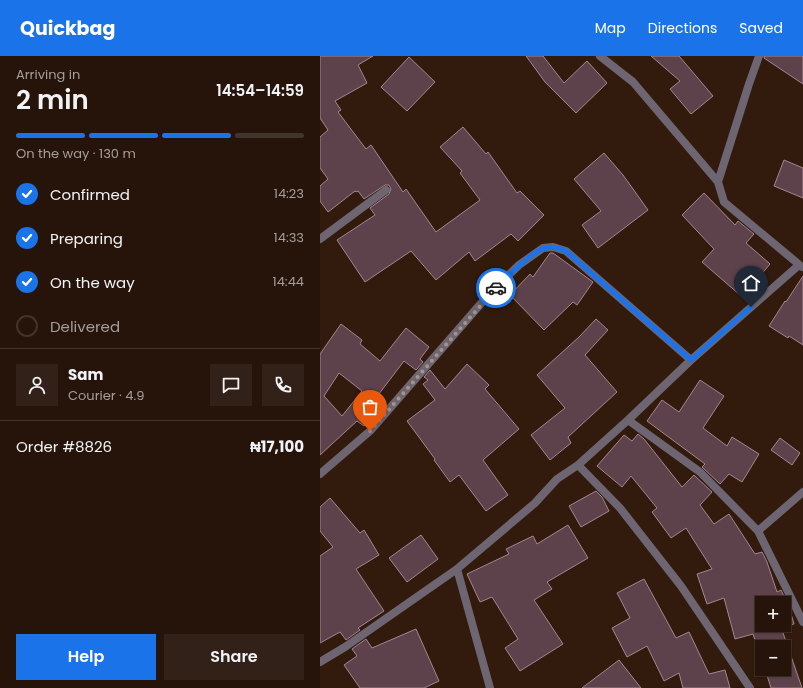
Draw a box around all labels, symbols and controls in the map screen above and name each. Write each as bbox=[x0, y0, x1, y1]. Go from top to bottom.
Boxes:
text: Quickbag bbox=[20, 15, 115, 42]
text: Map bbox=[595, 18, 626, 38]
text: Directions bbox=[648, 18, 717, 38]
text: Saved bbox=[739, 18, 783, 38]
text: Arriving in bbox=[16, 65, 80, 84]
text: 14:54–14:59 bbox=[216, 80, 304, 101]
text: 2 min bbox=[16, 82, 89, 118]
text: On the way · 130 m bbox=[16, 144, 136, 163]
icon: check bbox=[16, 183, 38, 205]
text: Confirmed bbox=[50, 184, 130, 205]
text: 14:23 bbox=[274, 184, 304, 203]
icon: check bbox=[16, 227, 38, 249]
text: Preparing bbox=[50, 228, 123, 249]
text: 14:33 bbox=[274, 228, 304, 247]
pin bbox=[734, 266, 768, 307]
courier bbox=[476, 268, 516, 308]
icon: check bbox=[16, 271, 38, 293]
text: On the way bbox=[50, 272, 135, 293]
text: 14:44 bbox=[273, 272, 304, 291]
icon: home bbox=[740, 272, 762, 294]
icon: car bbox=[485, 277, 507, 299]
text: Delivered bbox=[50, 316, 120, 337]
button: person bbox=[16, 364, 58, 406]
text: Sam bbox=[68, 364, 103, 385]
button: chat bbox=[210, 364, 252, 406]
button: phone bbox=[262, 364, 304, 406]
text: Courier · 4.9 bbox=[68, 386, 144, 405]
pin bbox=[353, 390, 387, 431]
icon: bag bbox=[359, 396, 381, 418]
text: Order #8826 bbox=[16, 436, 112, 457]
text: ₦17,100 bbox=[250, 436, 304, 457]
map controls bbox=[755, 596, 791, 676]
button: + bbox=[755, 596, 791, 632]
button: Help bbox=[16, 634, 156, 680]
button: Share bbox=[164, 634, 304, 680]
button: − bbox=[755, 640, 791, 676]

